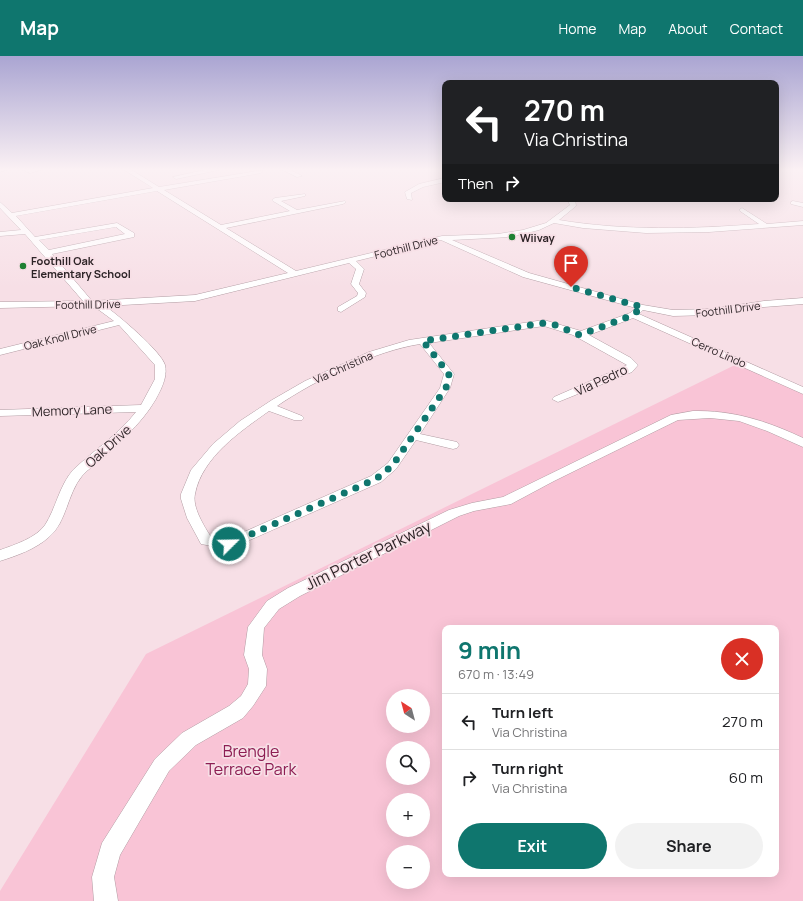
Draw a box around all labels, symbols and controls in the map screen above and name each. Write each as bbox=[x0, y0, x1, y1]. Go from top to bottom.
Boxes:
text: Map bbox=[20, 15, 59, 41]
text: Home bbox=[559, 19, 596, 38]
text: Map bbox=[618, 19, 646, 38]
text: About bbox=[668, 19, 708, 38]
text: Contact bbox=[730, 19, 783, 38]
text: 270 m bbox=[524, 91, 605, 129]
icon: left bbox=[458, 96, 510, 148]
text: Via Christina bbox=[524, 127, 628, 151]
icon: right bbox=[501, 172, 523, 194]
text: Then bbox=[458, 173, 493, 194]
place label: Wiivay bbox=[520, 230, 555, 245]
street label: Foothill Drive bbox=[373, 232, 440, 262]
marker: Wiivay bbox=[507, 232, 517, 242]
pin bbox=[554, 246, 588, 287]
icon: arrive bbox=[560, 252, 582, 274]
place label: Foothill Oak Elementary School bbox=[31, 253, 131, 281]
marker: Foothill Oak Elementary School bbox=[18, 261, 28, 271]
street label: Foothill Drive bbox=[55, 296, 121, 312]
street label: Foothill Drive bbox=[695, 298, 762, 320]
street label: Oak Knoll Drive bbox=[22, 321, 98, 353]
street label: Cerro Lindo bbox=[689, 333, 749, 371]
street label: Via Christina bbox=[311, 347, 375, 387]
street label: Via Pedro bbox=[572, 360, 630, 400]
street label: Memory Lane bbox=[32, 400, 113, 420]
street label: Oak Drive bbox=[81, 420, 135, 471]
street label: Jim Porter Parkway bbox=[301, 515, 435, 595]
position arrow bbox=[208, 523, 250, 565]
text: 9 min bbox=[458, 633, 521, 666]
button: close bbox=[721, 638, 763, 680]
text: 670 m · 13:49 bbox=[458, 665, 534, 683]
north arrow bbox=[386, 689, 430, 733]
map controls bbox=[386, 689, 430, 889]
text: Turn left bbox=[492, 702, 554, 723]
icon: left bbox=[458, 711, 480, 733]
text: 270 m bbox=[722, 711, 763, 732]
text: Via Christina bbox=[492, 723, 567, 741]
park label: Brengle Terrace Park bbox=[206, 740, 297, 780]
button: search bbox=[386, 741, 430, 785]
text: Turn right bbox=[492, 758, 563, 779]
icon: right bbox=[458, 767, 480, 789]
text: 60 m bbox=[729, 767, 763, 788]
text: Via Christina bbox=[492, 779, 567, 797]
button: + bbox=[386, 793, 430, 837]
button: Exit bbox=[458, 823, 607, 869]
button: Share bbox=[615, 823, 763, 869]
button: − bbox=[386, 845, 430, 889]

